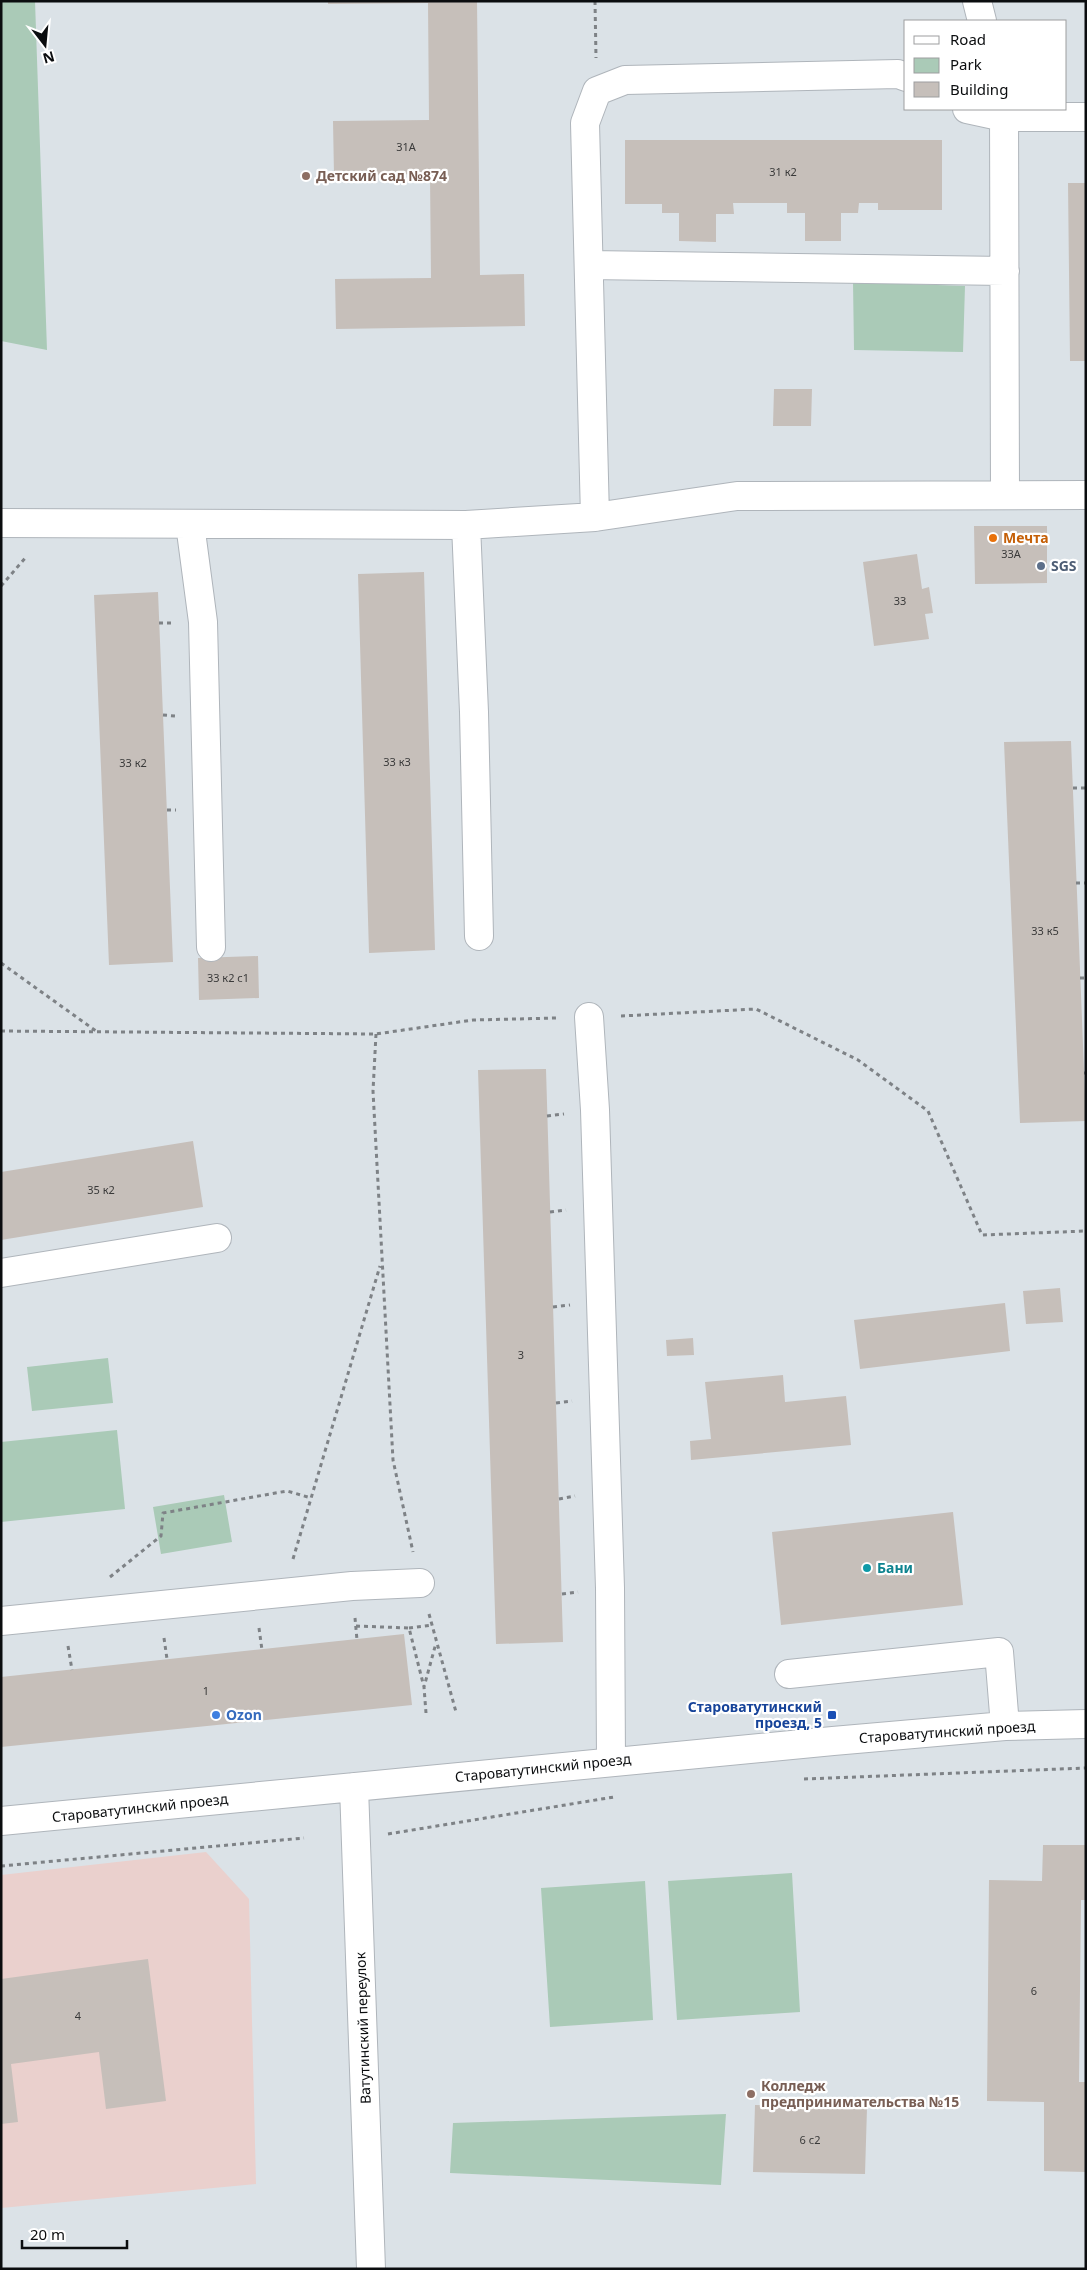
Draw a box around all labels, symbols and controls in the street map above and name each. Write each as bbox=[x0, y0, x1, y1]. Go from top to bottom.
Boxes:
north arrow bbox=[20, 20, 70, 70]
legend bbox=[904, 20, 1067, 110]
text: Road bbox=[950, 29, 986, 49]
text: N bbox=[41, 47, 57, 69]
text: Park bbox=[950, 54, 982, 74]
text: Building bbox=[950, 79, 1008, 99]
house number: 31А bbox=[396, 139, 417, 154]
house number: 31 к2 bbox=[769, 164, 797, 179]
place label: Детский сад №874 bbox=[316, 166, 447, 185]
marker: Детский сад №874 bbox=[300, 170, 312, 182]
place label: Мечта bbox=[1003, 528, 1049, 547]
marker: Мечта bbox=[987, 532, 999, 544]
house number: 33А bbox=[1001, 546, 1022, 561]
place label: SGS bbox=[1051, 556, 1077, 575]
marker: SGS bbox=[1035, 560, 1047, 572]
house number: 33 bbox=[894, 593, 906, 608]
house number: 33 к3 bbox=[383, 754, 411, 769]
house number: 33 к2 bbox=[119, 755, 147, 770]
house number: 33 к5 bbox=[1031, 923, 1059, 938]
house number: 33 к2 с1 bbox=[207, 970, 249, 985]
house number: 35 к2 bbox=[87, 1182, 115, 1197]
house number: 3 bbox=[518, 1347, 524, 1362]
place label: Бани bbox=[877, 1558, 913, 1577]
marker: Бани bbox=[861, 1562, 873, 1574]
house number: 1 bbox=[203, 1683, 209, 1698]
place label: Староватутинский проезд, 5 bbox=[688, 1697, 822, 1732]
place label: Ozon bbox=[226, 1705, 262, 1724]
marker: Ozon bbox=[210, 1709, 222, 1721]
marker: Староватутинский проезд, 5 bbox=[826, 1709, 838, 1721]
street label: Староватутинский проезд bbox=[858, 1716, 1036, 1747]
street label: Староватутинский проезд bbox=[454, 1749, 632, 1786]
street label: Староватутинский проезд bbox=[51, 1789, 229, 1826]
street label: Ватутинский переулок bbox=[350, 1951, 375, 2104]
house number: 6 bbox=[1031, 1983, 1037, 1998]
house number: 4 bbox=[75, 2008, 82, 2023]
place label: Колледж предпринимательства №15 bbox=[761, 2076, 959, 2111]
marker: Колледж предпринимательства №15 bbox=[745, 2088, 757, 2100]
house number: 6 с2 bbox=[800, 2132, 820, 2147]
scale bar bbox=[22, 2218, 128, 2250]
text: 20 m bbox=[30, 2224, 65, 2244]

